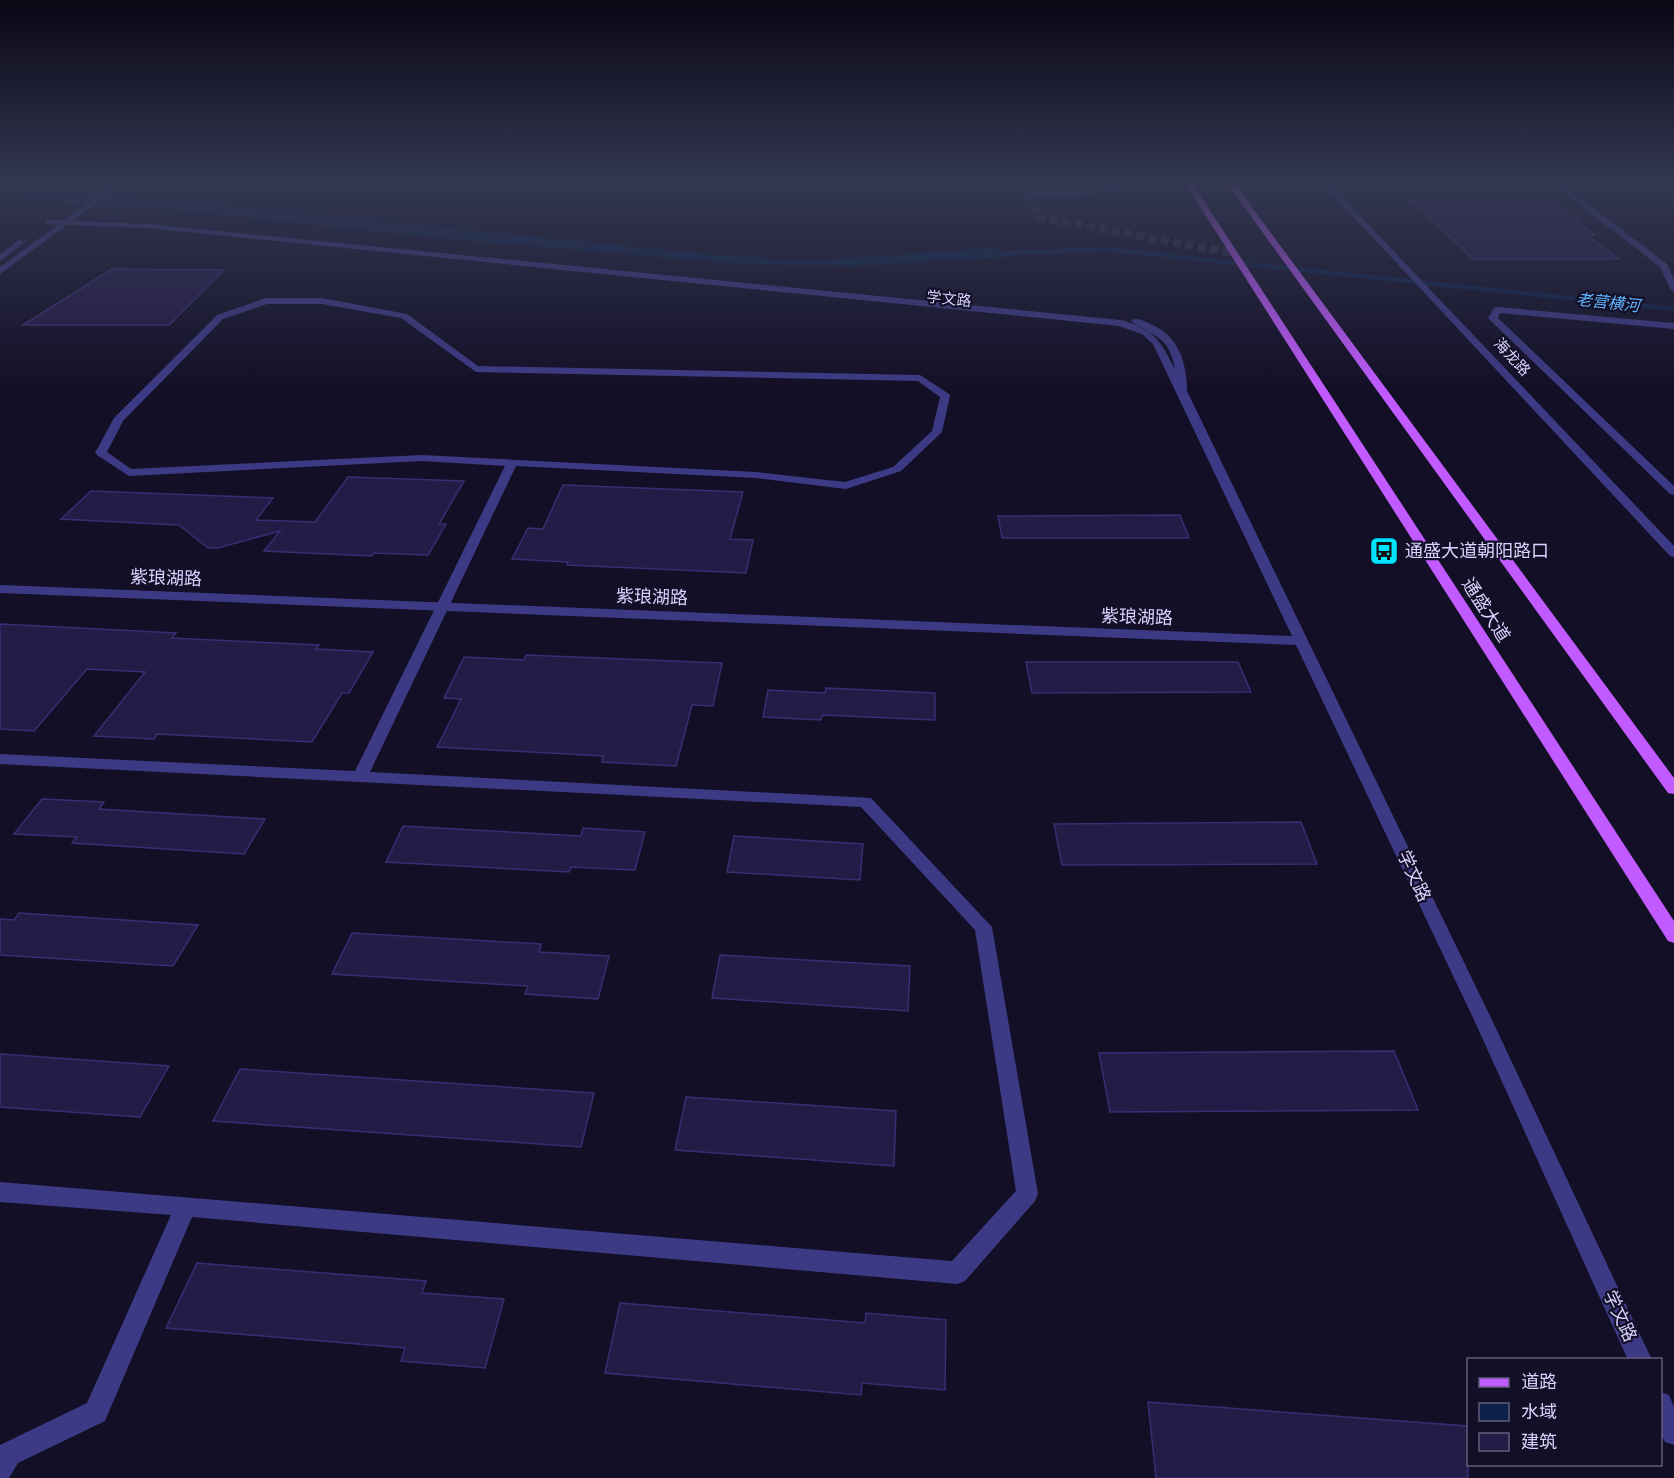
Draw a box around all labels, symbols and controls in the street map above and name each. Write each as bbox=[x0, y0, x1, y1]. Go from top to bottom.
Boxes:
street label: 学文路 bbox=[926, 287, 972, 310]
water label: 老营横河 bbox=[1575, 290, 1644, 316]
street label: 海龙路 bbox=[1490, 334, 1535, 380]
bus stop icon: 通盛大道朝阳路口 bbox=[1368, 535, 1400, 567]
place label: 通盛大道朝阳路口 bbox=[1405, 540, 1549, 562]
street label: 紫琅湖路 bbox=[130, 566, 202, 590]
street label: 通盛大道 bbox=[1457, 574, 1515, 646]
street label: 紫琅湖路 bbox=[616, 585, 688, 609]
street label: 紫琅湖路 bbox=[1101, 605, 1173, 629]
street label: 学文路 bbox=[1393, 847, 1435, 905]
street label: 学文路 bbox=[1599, 1287, 1641, 1345]
legend bbox=[1467, 1358, 1662, 1466]
text: 道路 bbox=[1521, 1371, 1557, 1393]
text: 水域 bbox=[1521, 1401, 1557, 1423]
text: 建筑 bbox=[1521, 1431, 1557, 1453]

